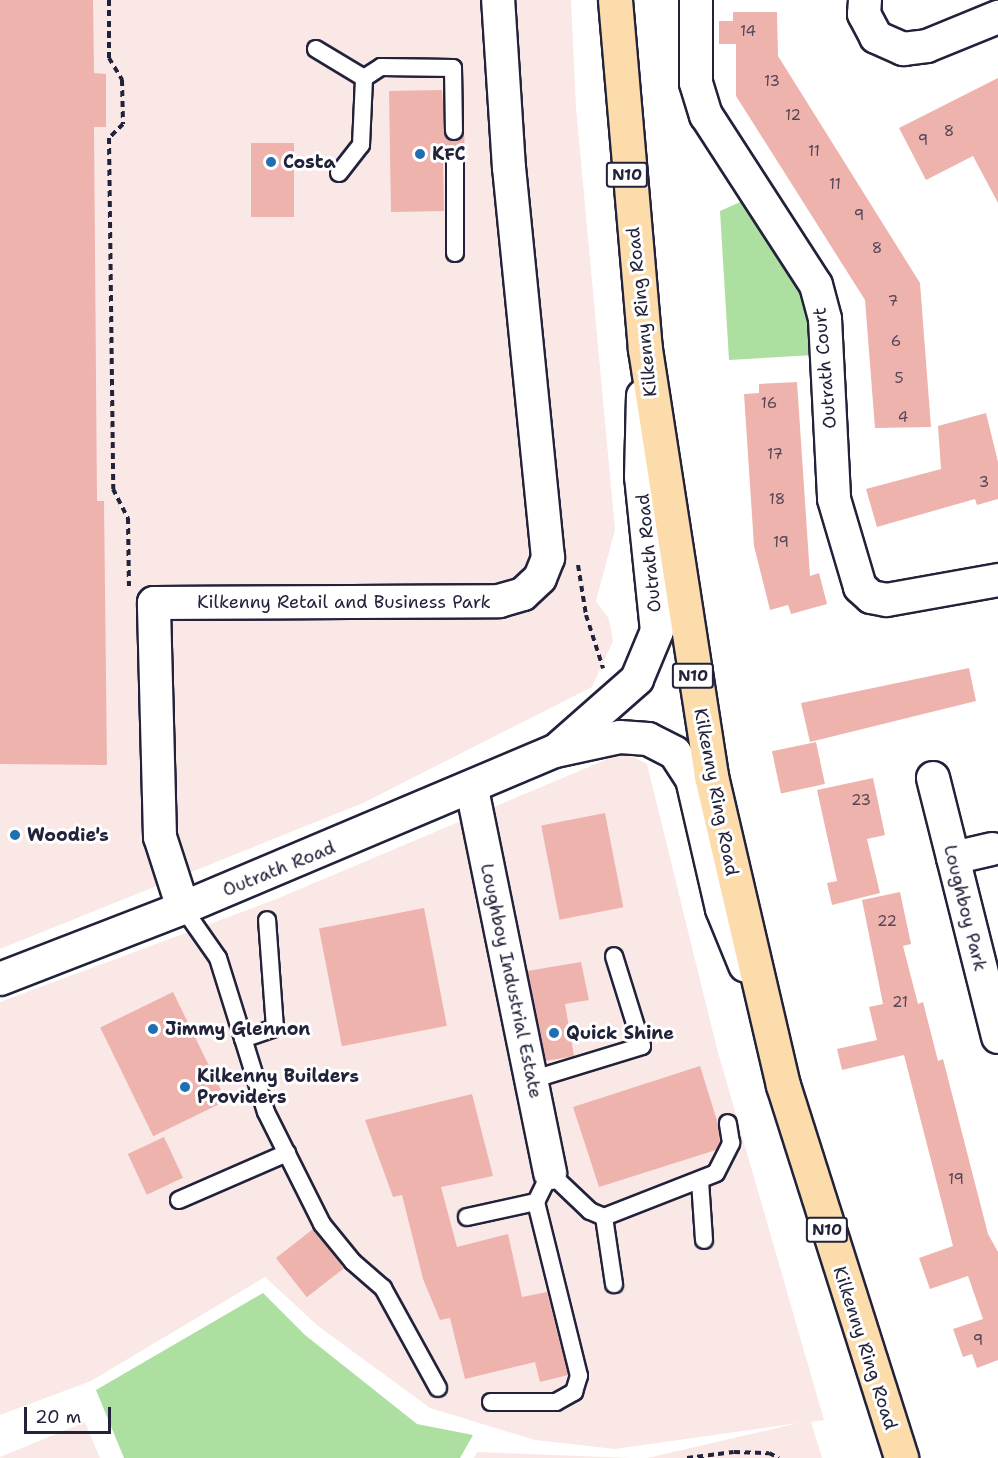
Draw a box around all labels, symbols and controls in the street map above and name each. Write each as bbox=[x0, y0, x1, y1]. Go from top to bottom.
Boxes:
house number: 14 bbox=[740, 23, 756, 41]
house number: 13 bbox=[764, 73, 780, 91]
house number: 12 bbox=[785, 107, 801, 125]
house number: 8 bbox=[944, 123, 954, 141]
house number: 9 bbox=[918, 132, 928, 150]
place label: KFC bbox=[432, 143, 466, 165]
house number: 11 bbox=[808, 143, 820, 161]
marker: KFC bbox=[413, 147, 427, 161]
place label: Costa bbox=[283, 151, 336, 173]
marker: Costa bbox=[264, 155, 278, 169]
road number: N10 bbox=[604, 162, 650, 188]
house number: 11 bbox=[829, 176, 841, 194]
house number: 9 bbox=[854, 207, 864, 225]
street label: Kilkenny Ring Road bbox=[622, 226, 662, 398]
house number: 8 bbox=[872, 240, 882, 258]
house number: 7 bbox=[888, 293, 898, 311]
street label: Outrath Court bbox=[809, 306, 841, 430]
house number: 6 bbox=[891, 333, 901, 351]
house number: 5 bbox=[894, 370, 904, 388]
house number: 16 bbox=[761, 395, 777, 413]
house number: 4 bbox=[898, 409, 908, 427]
house number: 17 bbox=[767, 446, 783, 464]
house number: 3 bbox=[979, 474, 989, 492]
house number: 18 bbox=[769, 491, 785, 509]
street label: Outrath Road bbox=[632, 492, 666, 614]
house number: 19 bbox=[773, 534, 789, 552]
street label: Kilkenny Retail and Business Park bbox=[197, 591, 491, 613]
road number: N10 bbox=[670, 663, 716, 689]
street label: Kilkenny Ring Road bbox=[689, 706, 743, 878]
house number: 23 bbox=[851, 792, 871, 810]
place label: Woodie's bbox=[27, 824, 109, 846]
marker: Woodie's bbox=[8, 828, 22, 842]
street label: Outrath Road bbox=[220, 837, 338, 901]
street label: Loughboy Park bbox=[939, 843, 991, 973]
street label: Loughboy Industrial Estate bbox=[476, 862, 546, 1100]
house number: 22 bbox=[877, 913, 897, 931]
house number: 21 bbox=[892, 994, 908, 1012]
place label: Jimmy Glennon bbox=[165, 1018, 310, 1040]
marker: Jimmy Glennon bbox=[146, 1022, 160, 1036]
place label: Quick Shine bbox=[566, 1022, 674, 1044]
marker: Quick Shine bbox=[547, 1026, 561, 1040]
place label: Kilkenny Builders Providers bbox=[197, 1066, 359, 1108]
marker: Kilkenny Builders Providers bbox=[178, 1080, 192, 1094]
house number: 19 bbox=[948, 1171, 964, 1189]
road number: N10 bbox=[804, 1217, 850, 1243]
street label: Kilkenny Ring Road bbox=[828, 1264, 902, 1432]
house number: 9 bbox=[973, 1332, 983, 1350]
scale bar bbox=[27, 1395, 114, 1433]
text: 20 m bbox=[35, 1405, 81, 1429]

